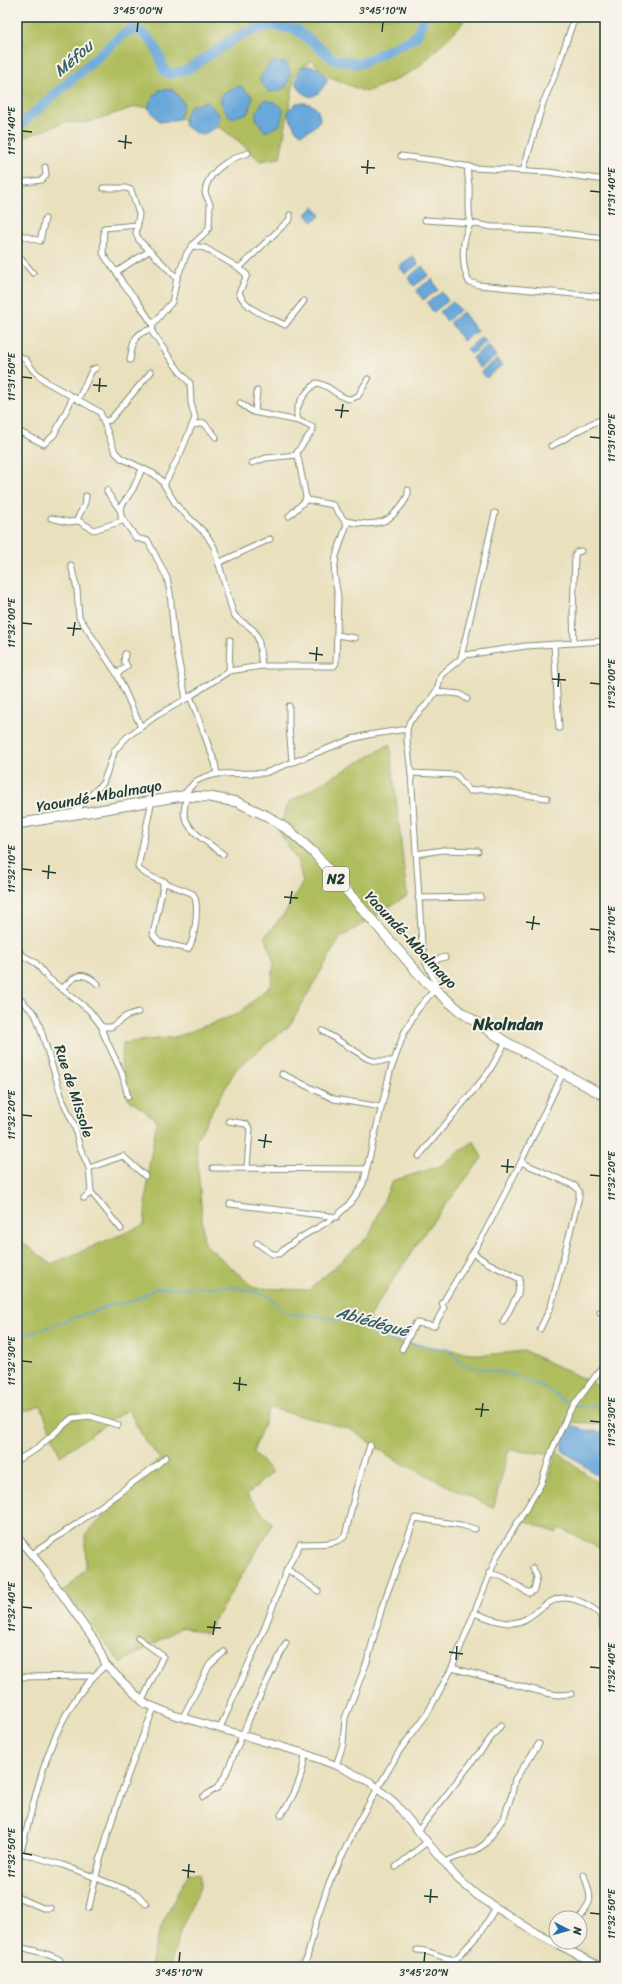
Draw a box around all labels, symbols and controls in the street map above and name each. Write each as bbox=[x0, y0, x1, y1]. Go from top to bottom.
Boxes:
text: 3°45'00"N bbox=[113, 2, 163, 20]
text: 3°45'10"N bbox=[359, 2, 407, 20]
water label: Méfou bbox=[47, 31, 102, 84]
text: 11°31'40"E bbox=[3, 105, 21, 155]
text: 11°31'40"E bbox=[603, 166, 621, 216]
text: 11°31'50"E bbox=[3, 351, 21, 401]
text: 11°31'50"E bbox=[603, 412, 621, 462]
text: 11°32'00"E bbox=[3, 596, 21, 648]
text: 11°32'00"E bbox=[603, 657, 621, 709]
street label: Yaoundé-Mbalmayo bbox=[34, 772, 164, 820]
text: 11°32'10"E bbox=[3, 843, 21, 893]
road number: N2 bbox=[323, 867, 349, 891]
street label: Yaoundé-Mbalmayo bbox=[358, 885, 464, 996]
text: 11°32'10"E bbox=[603, 904, 621, 954]
district label: Nkolndan bbox=[472, 1009, 544, 1039]
street label: Rue de Missole bbox=[47, 1041, 101, 1141]
text: 11°32'20"E bbox=[3, 1089, 21, 1140]
text: 11°32'20"E bbox=[603, 1150, 621, 1201]
water label: Abiédégué bbox=[333, 1297, 415, 1346]
text: 11°32'30"E bbox=[3, 1335, 21, 1386]
text: 11°32'30"E bbox=[603, 1396, 621, 1447]
text: 11°32'40"E bbox=[3, 1581, 21, 1632]
text: 11°32'40"E bbox=[603, 1642, 621, 1693]
text: 11°32'50"E bbox=[3, 1827, 21, 1878]
text: 11°32'50"E bbox=[603, 1888, 621, 1939]
north arrow bbox=[548, 1910, 588, 1950]
text: N bbox=[568, 1925, 587, 1936]
text: 3°45'10"N bbox=[155, 1964, 203, 1982]
text: 3°45'20"N bbox=[399, 1964, 449, 1982]

